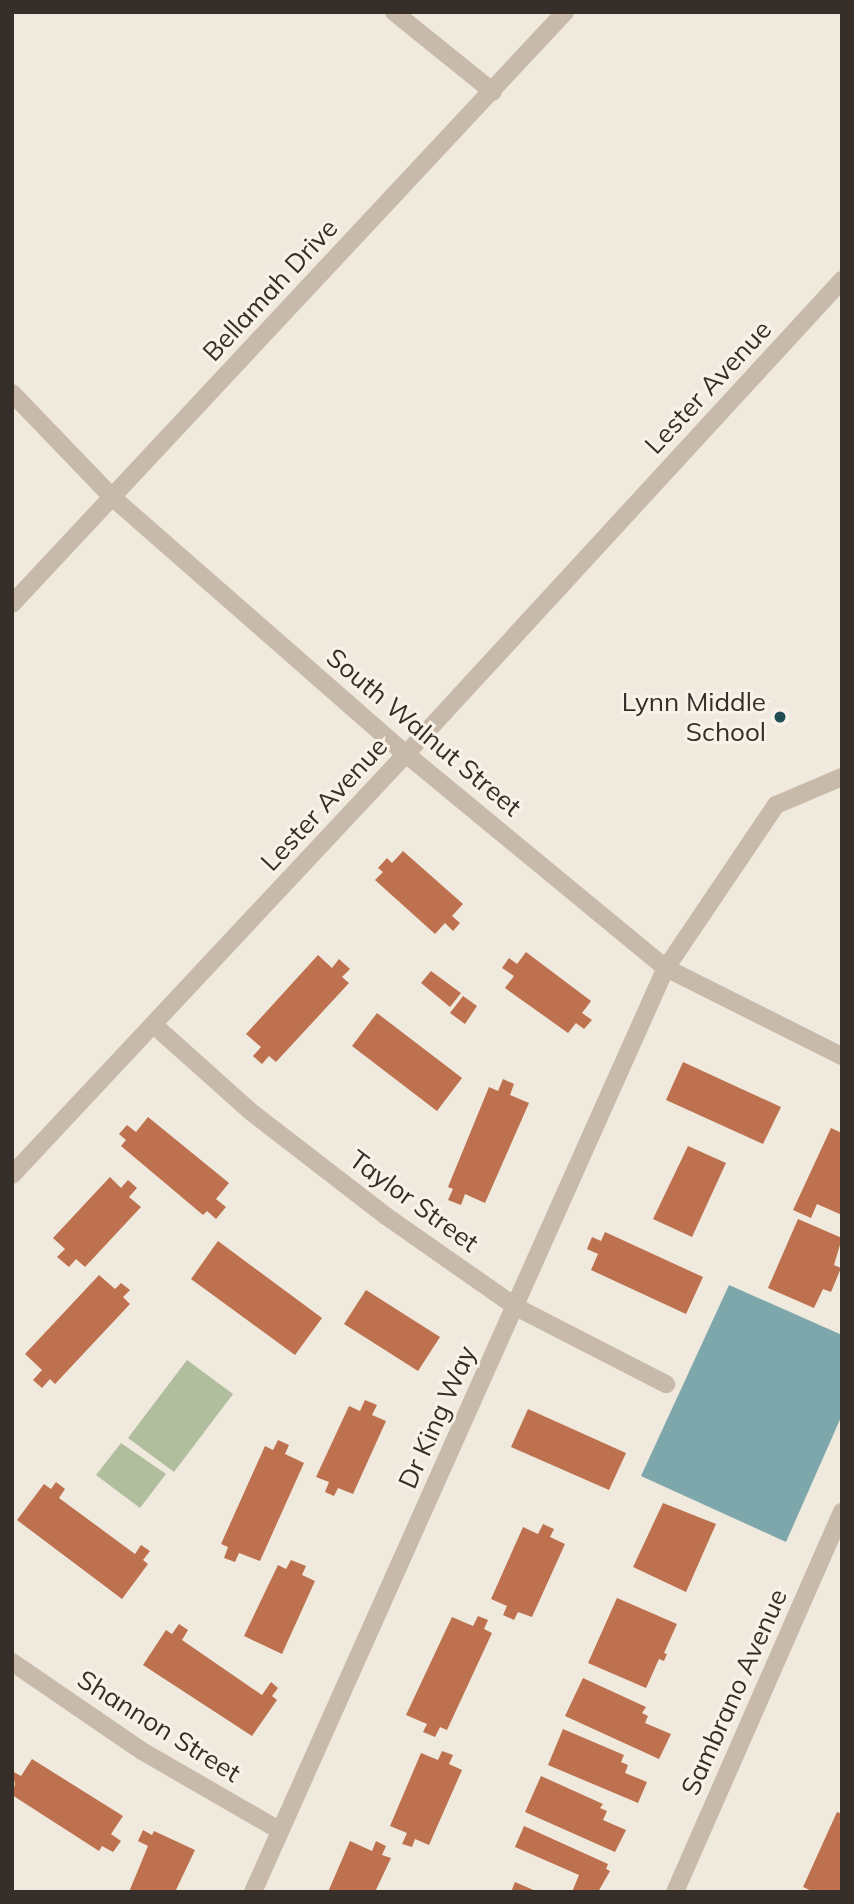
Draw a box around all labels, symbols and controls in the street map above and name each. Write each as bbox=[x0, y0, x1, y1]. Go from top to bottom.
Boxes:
street label: Bellamah Drive bbox=[196, 212, 344, 368]
street label: Lester Avenue bbox=[638, 314, 778, 460]
street label: South Walnut Street bbox=[320, 642, 528, 822]
place label: Lynn Middle School bbox=[622, 686, 766, 748]
marker: Lynn Middle School bbox=[772, 709, 788, 725]
street label: Lester Avenue bbox=[254, 731, 394, 877]
street label: Taylor Street bbox=[343, 1144, 485, 1258]
street label: Dr King Way bbox=[392, 1341, 482, 1493]
street label: Sambrano Avenue bbox=[674, 1584, 794, 1800]
street label: Shannon Street bbox=[72, 1663, 246, 1789]

